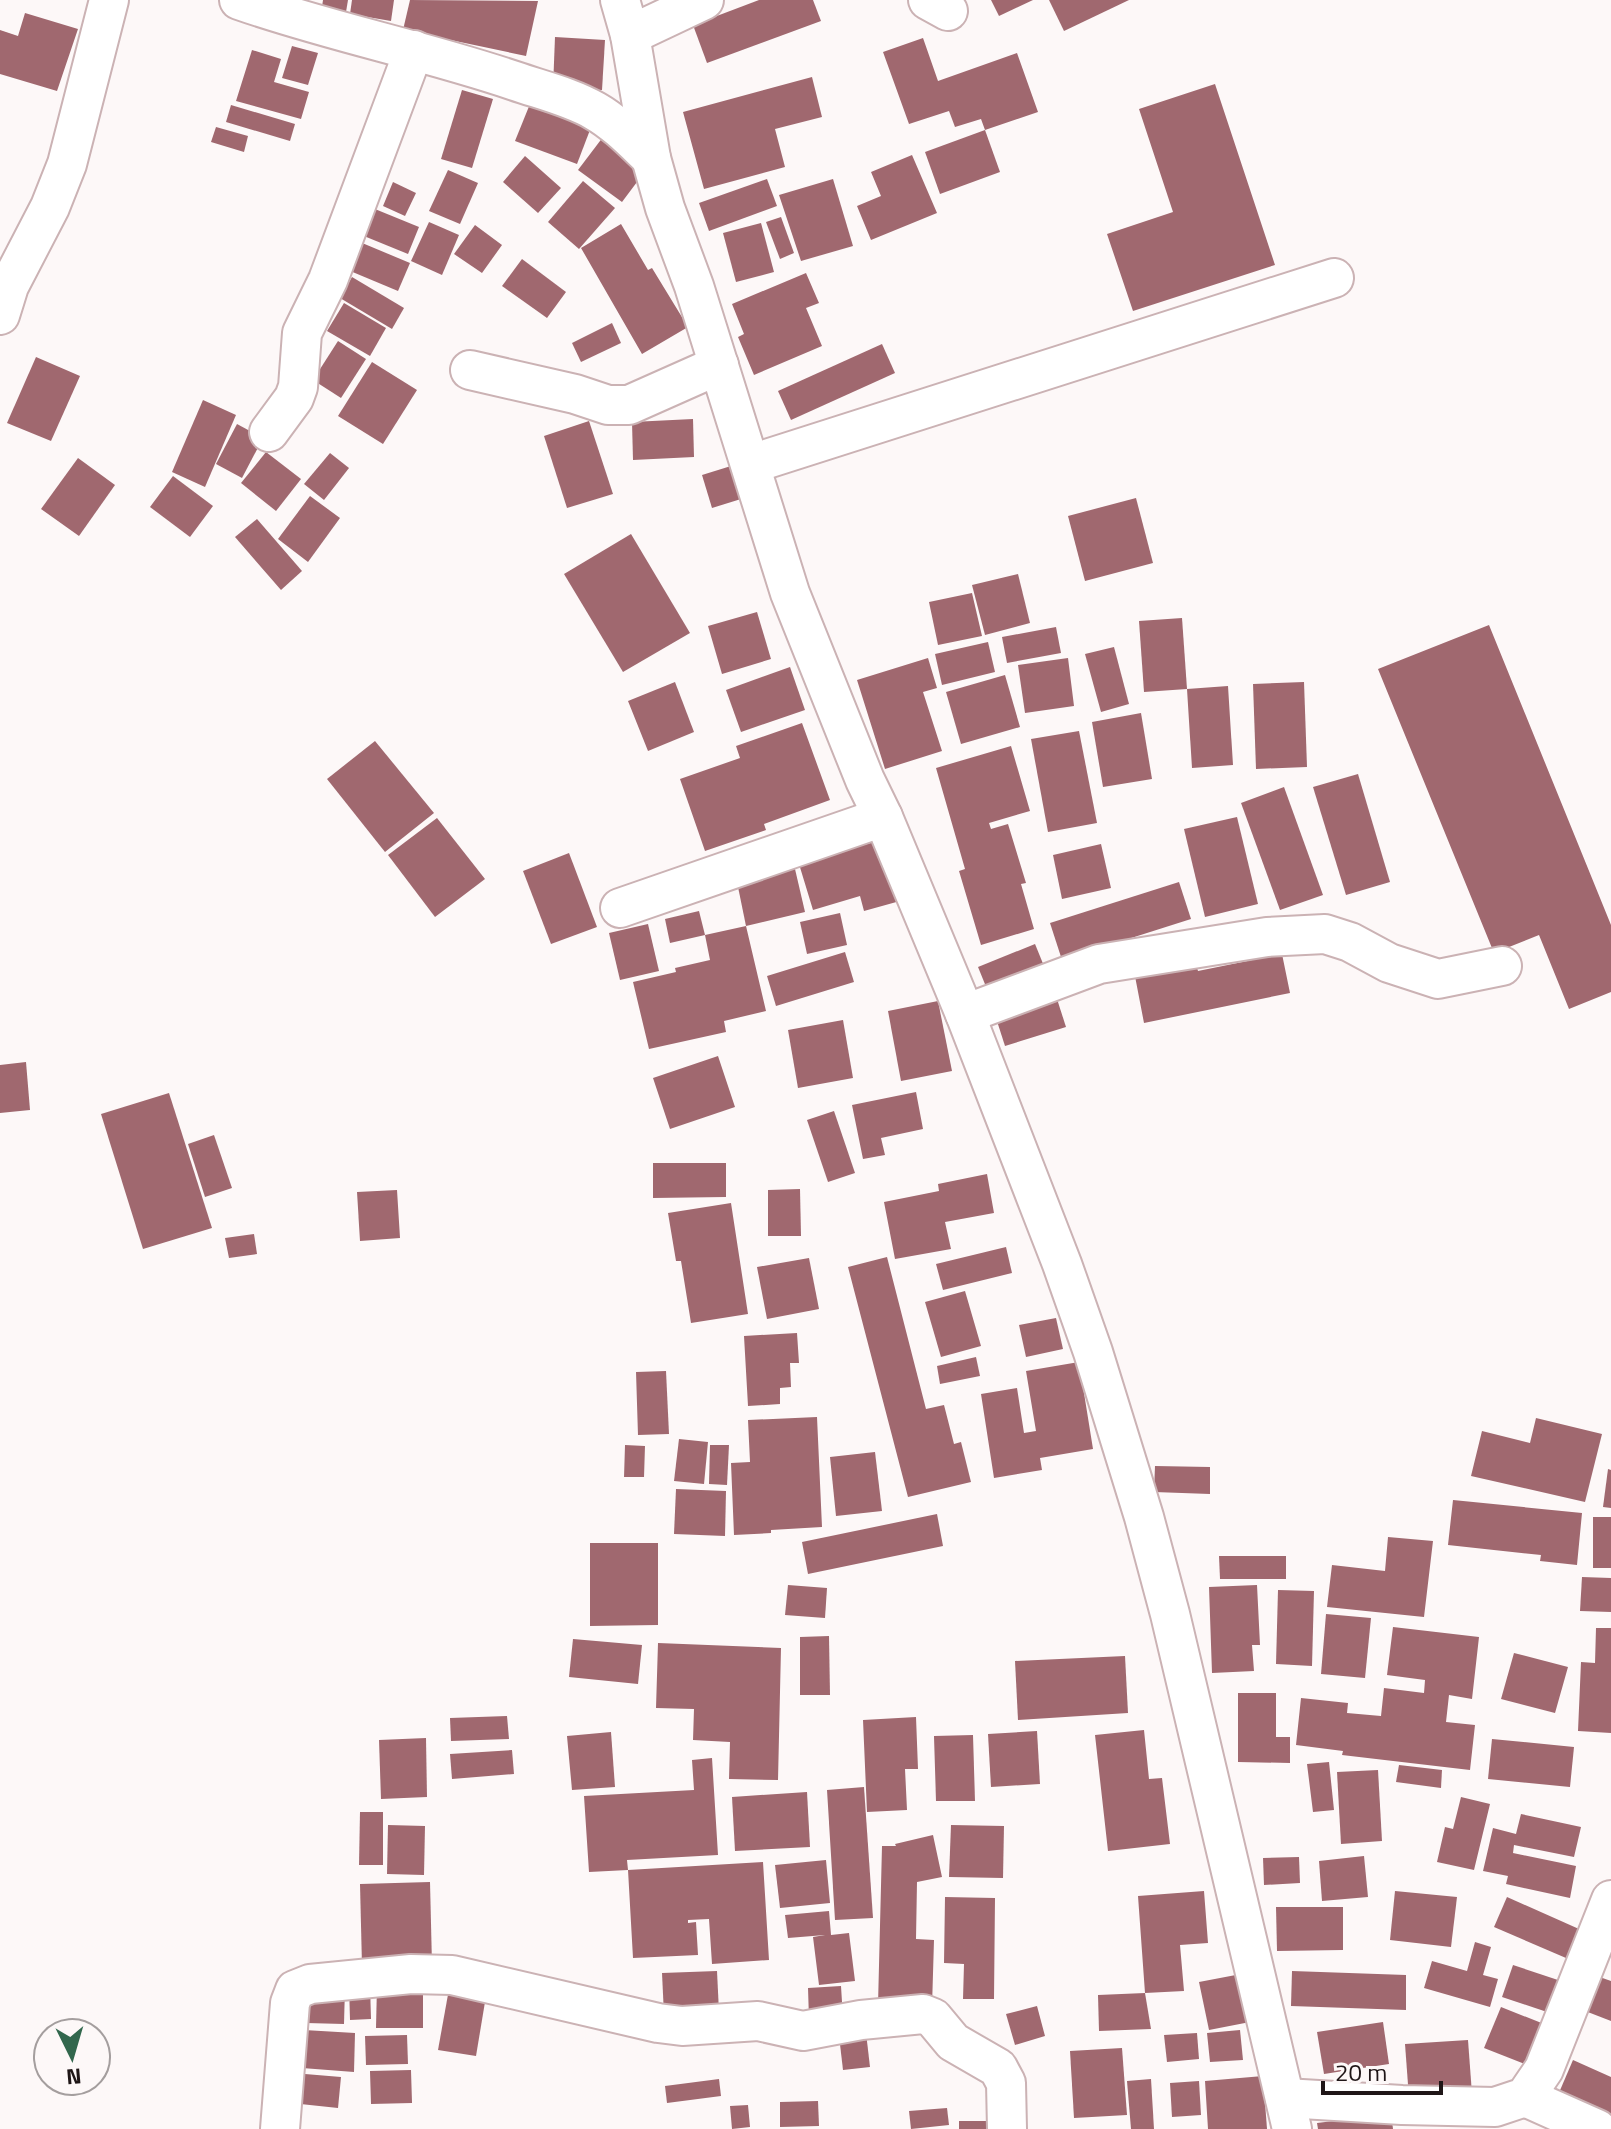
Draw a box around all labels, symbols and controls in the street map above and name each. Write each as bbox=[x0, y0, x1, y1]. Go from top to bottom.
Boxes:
north arrow bbox=[32, 2017, 112, 2097]
scale bar bbox=[1323, 2045, 1441, 2095]
text: 20 m bbox=[1335, 2054, 1387, 2090]
text: N bbox=[65, 2059, 83, 2095]

